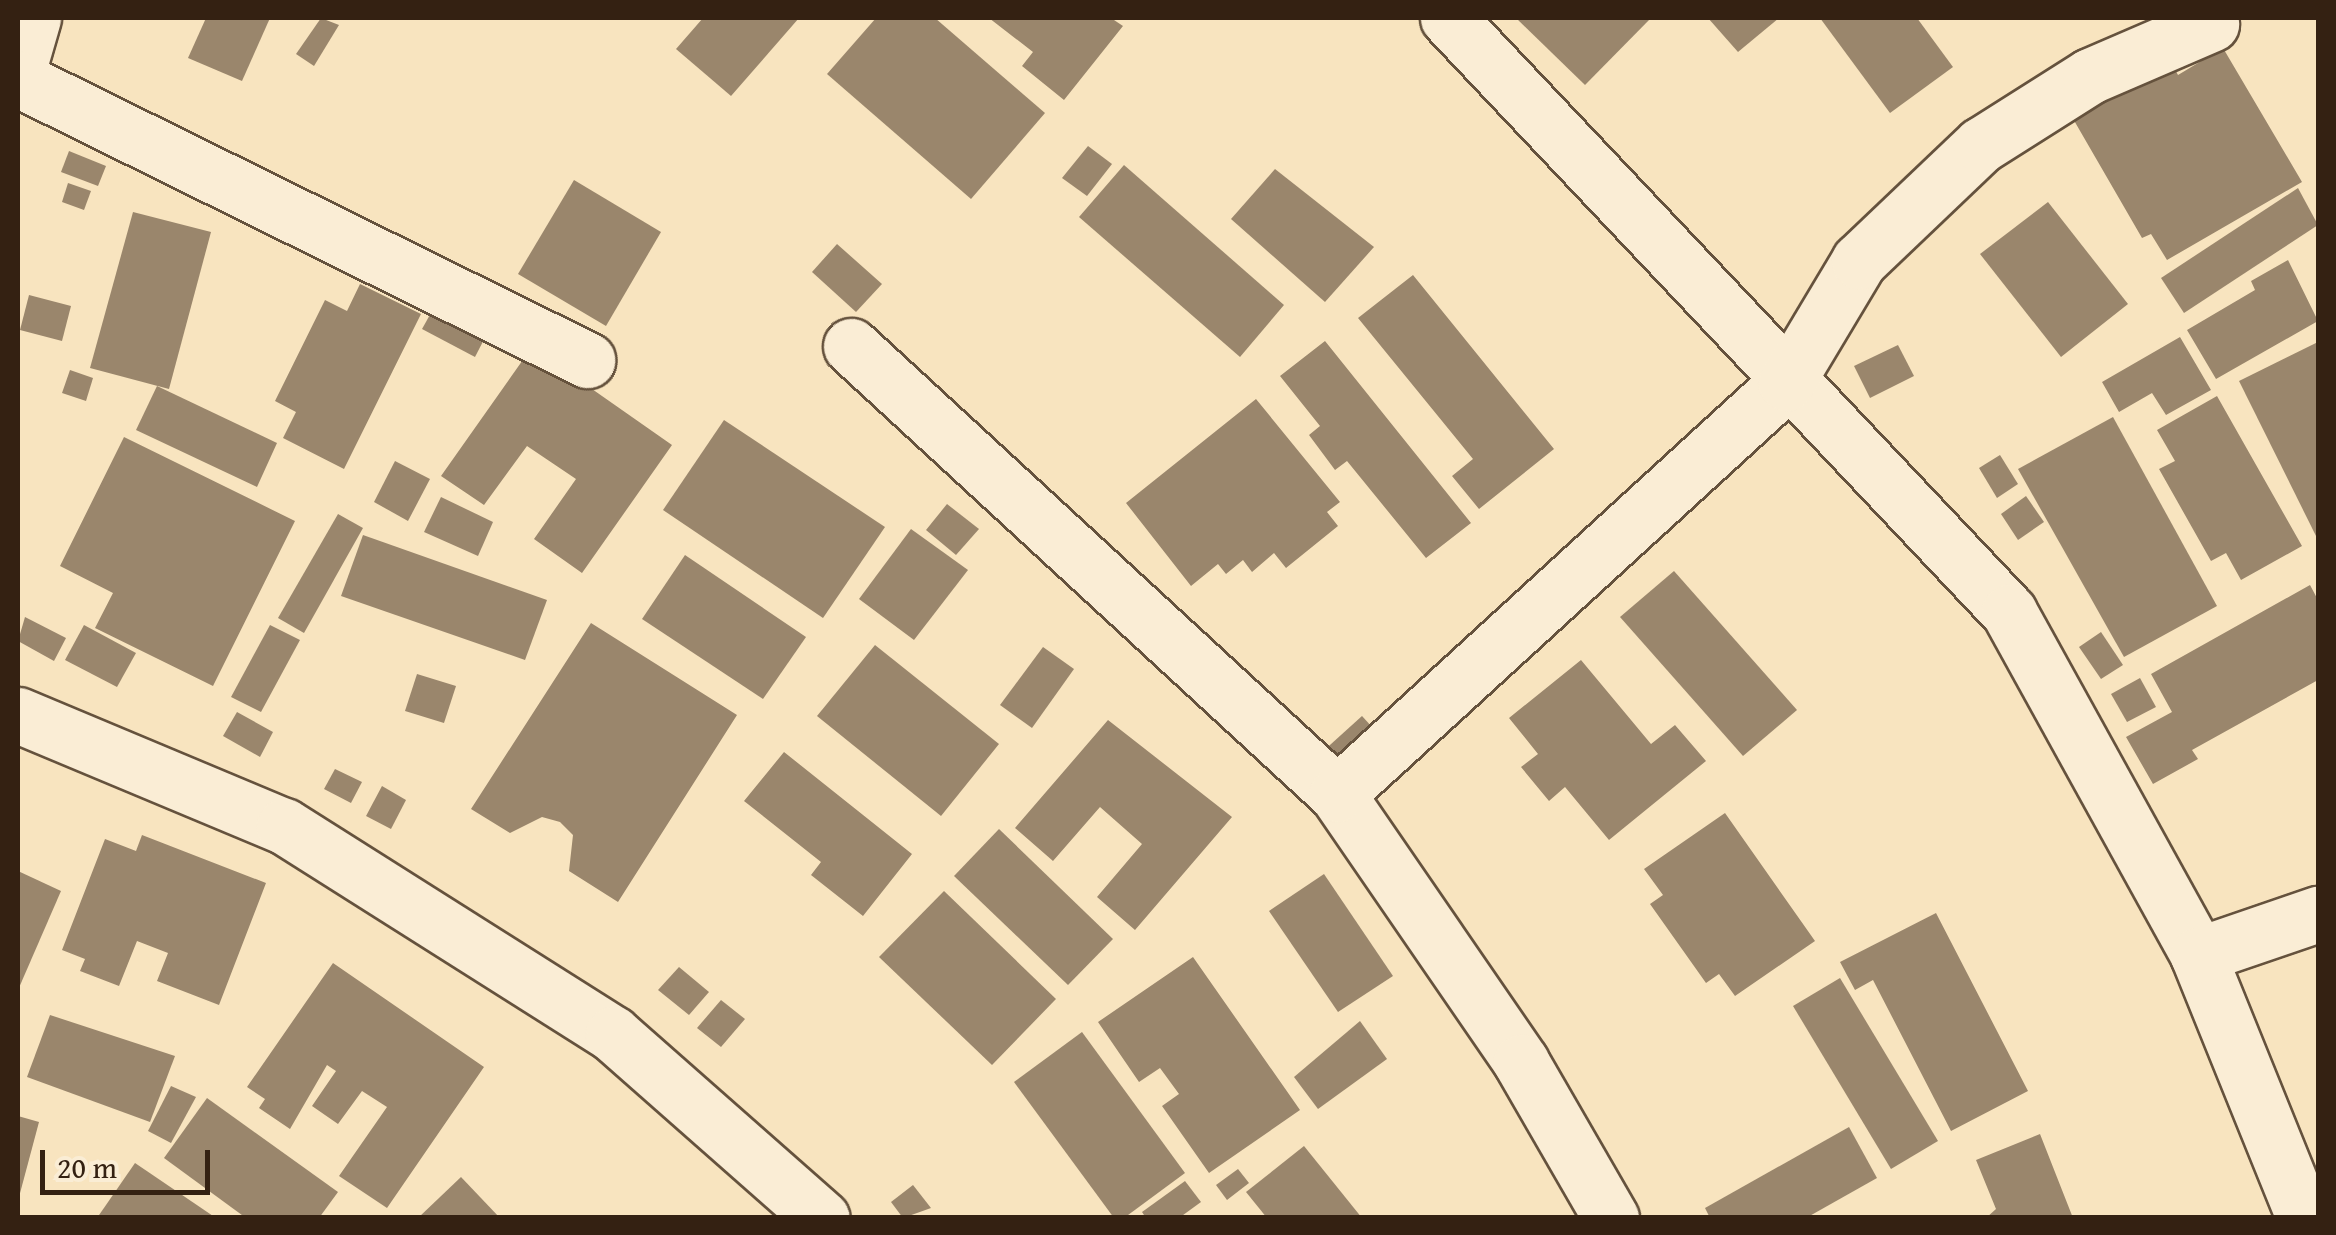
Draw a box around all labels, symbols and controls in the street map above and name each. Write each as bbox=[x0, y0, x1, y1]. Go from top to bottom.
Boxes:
scale bar bbox=[45, 1130, 215, 1192]
text: 20 m bbox=[57, 1145, 117, 1189]

